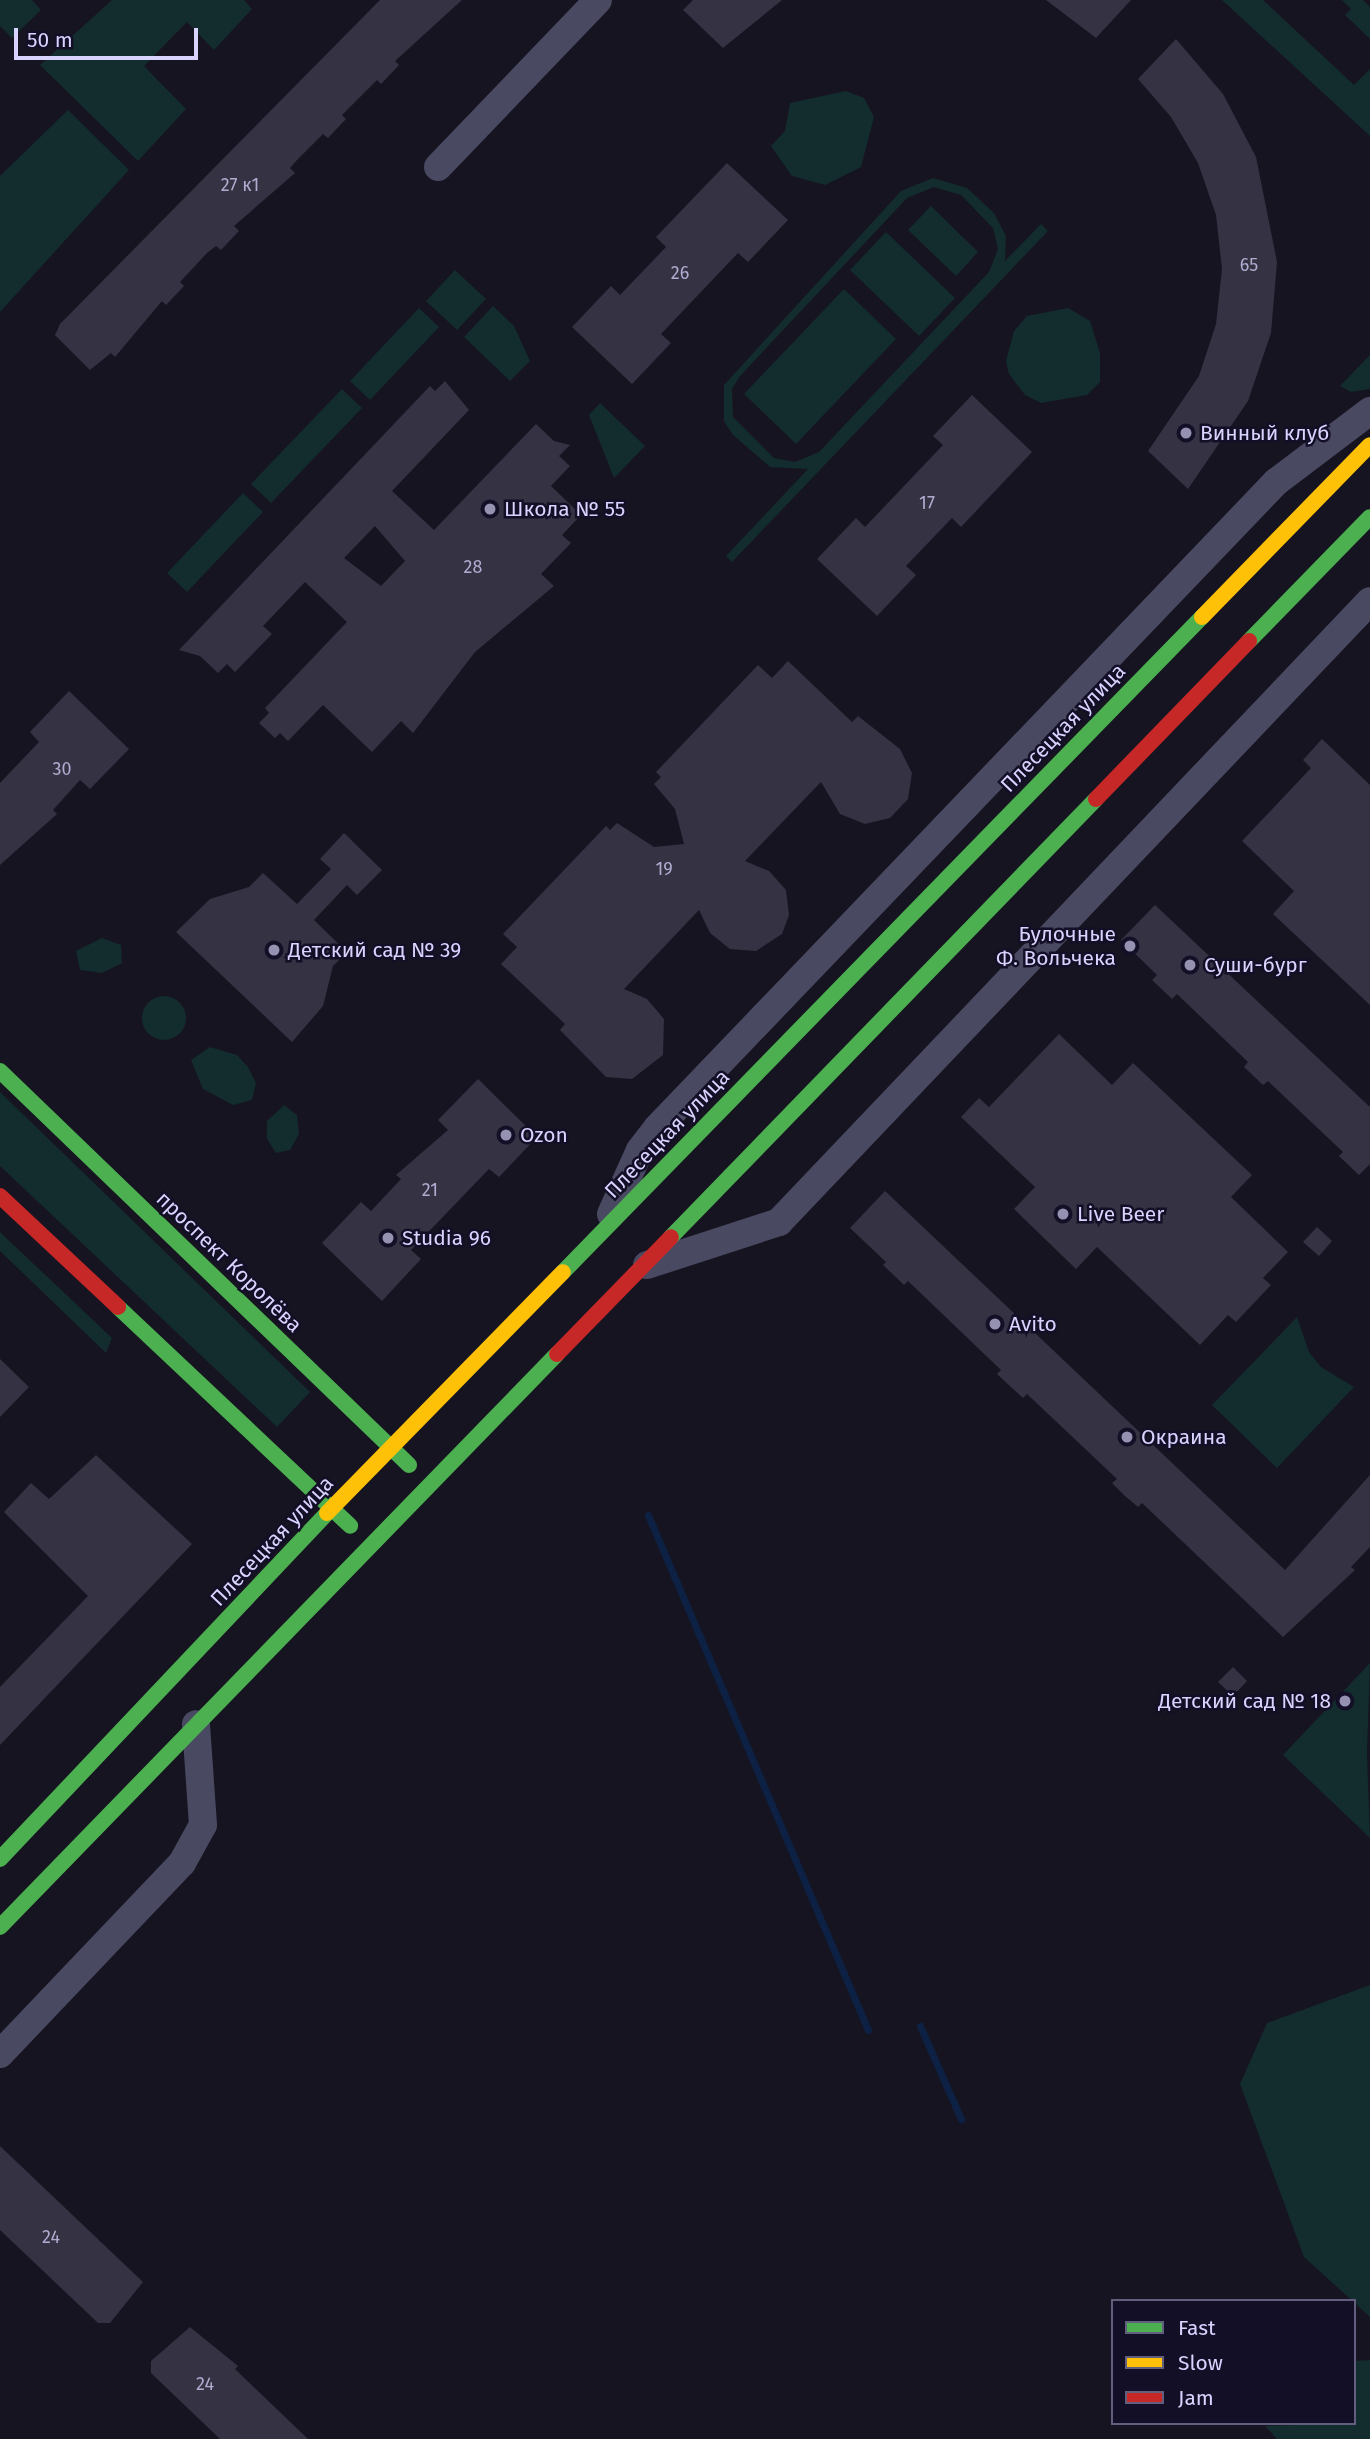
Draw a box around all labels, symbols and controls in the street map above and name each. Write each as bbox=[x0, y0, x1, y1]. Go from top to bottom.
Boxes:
scale bar bbox=[18, 14, 201, 58]
text: 50 m bbox=[27, 27, 73, 53]
house number: 27 к1 bbox=[221, 174, 259, 196]
house number: 65 bbox=[1240, 254, 1258, 276]
house number: 26 bbox=[671, 262, 689, 284]
place label: Винный клуб bbox=[1200, 420, 1329, 446]
marker: Винный клуб bbox=[1178, 425, 1194, 441]
house number: 17 bbox=[919, 492, 935, 514]
place label: Школа № 55 bbox=[504, 496, 625, 522]
marker: Школа № 55 bbox=[482, 501, 498, 517]
house number: 28 bbox=[464, 556, 482, 578]
street label: Плесецкая улица bbox=[995, 659, 1131, 797]
house number: 30 bbox=[52, 758, 72, 780]
house number: 19 bbox=[655, 858, 673, 880]
place label: Булочные Ф. Вольчека bbox=[996, 921, 1116, 971]
place label: Детский сад № 39 bbox=[288, 937, 461, 963]
marker: Булочные Ф. Вольчека bbox=[1122, 938, 1138, 954]
marker: Детский сад № 39 bbox=[266, 942, 282, 958]
place label: Суши-бург bbox=[1204, 952, 1307, 978]
marker: Суши-бург bbox=[1182, 957, 1198, 973]
street label: Плесецкая улица bbox=[599, 1065, 735, 1203]
place label: Ozon bbox=[520, 1122, 568, 1148]
marker: Ozon bbox=[498, 1127, 514, 1143]
house number: 21 bbox=[422, 1179, 438, 1201]
street label: проспект Королёва bbox=[151, 1186, 307, 1338]
place label: Live Beer bbox=[1077, 1201, 1164, 1227]
marker: Live Beer bbox=[1055, 1206, 1071, 1222]
place label: Studia 96 bbox=[402, 1225, 491, 1251]
marker: Studia 96 bbox=[380, 1230, 396, 1246]
place label: Avito bbox=[1009, 1311, 1057, 1337]
marker: Avito bbox=[987, 1316, 1003, 1332]
place label: Окраина bbox=[1141, 1424, 1227, 1450]
marker: Окраина bbox=[1119, 1429, 1135, 1445]
street label: Плесецкая улица bbox=[205, 1471, 339, 1611]
place label: Детский сад № 18 bbox=[1158, 1688, 1331, 1714]
marker: Детский сад № 18 bbox=[1337, 1693, 1353, 1709]
house number: 24 bbox=[42, 2226, 60, 2248]
legend bbox=[1111, 2299, 1356, 2425]
text: Fast bbox=[1178, 2315, 1216, 2341]
text: Slow bbox=[1178, 2350, 1223, 2376]
house number: 24 bbox=[196, 2373, 214, 2395]
text: Jam bbox=[1178, 2385, 1214, 2411]

